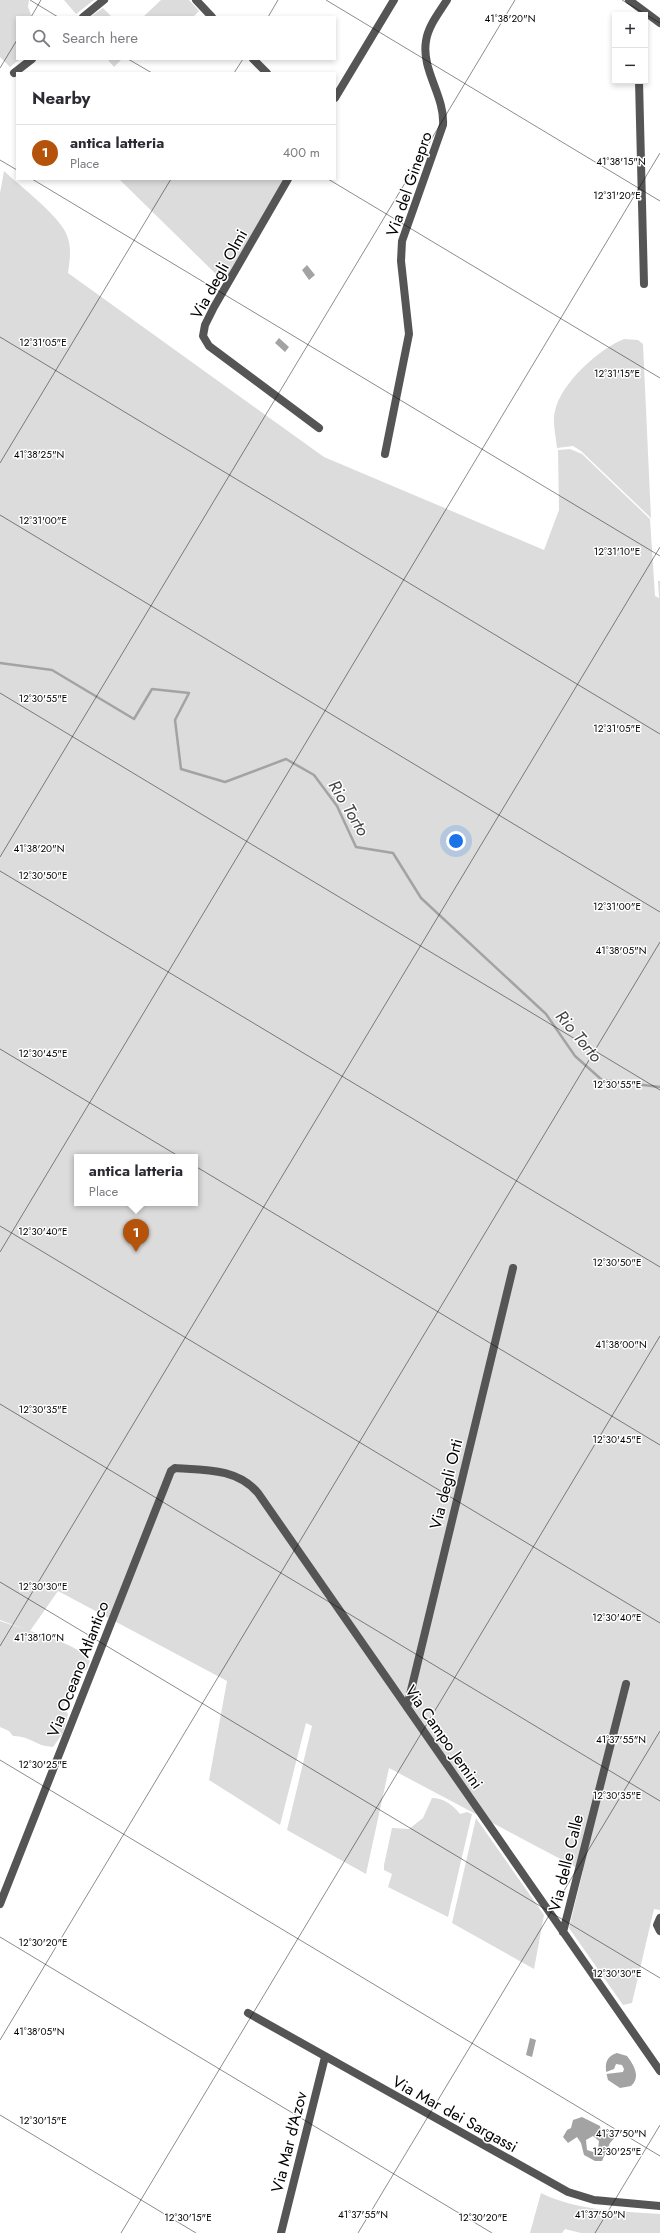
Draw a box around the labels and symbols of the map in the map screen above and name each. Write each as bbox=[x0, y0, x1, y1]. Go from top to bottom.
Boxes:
text: 41°38'20"N bbox=[485, 11, 535, 26]
street label: Via del Ginepro bbox=[380, 128, 438, 239]
text: 41°38'15"N bbox=[596, 154, 646, 169]
text: 12°31'20"E bbox=[593, 188, 641, 203]
street label: Via degli Olmi bbox=[185, 225, 253, 323]
text: 12°31'05"E bbox=[19, 335, 67, 350]
text: 12°31'15"E bbox=[594, 366, 640, 381]
text: 41°38'25"N bbox=[14, 447, 64, 462]
text: 12°31'00"E bbox=[19, 513, 67, 528]
text: 12°31'10"E bbox=[594, 544, 640, 559]
text: 12°30'55"E bbox=[19, 691, 67, 706]
text: 12°31'05"E bbox=[593, 721, 641, 736]
water label: Rio Torto bbox=[323, 776, 375, 840]
your location bbox=[446, 831, 466, 851]
text: 41°38'20"N bbox=[14, 841, 64, 856]
text: 12°30'50"E bbox=[18, 868, 68, 883]
text: 12°31'00"E bbox=[593, 899, 641, 914]
text: 41°38'05"N bbox=[596, 943, 646, 958]
water label: Rio Torto bbox=[550, 1005, 608, 1067]
text: 12°30'45"E bbox=[19, 1046, 67, 1061]
text: 12°30'55"E bbox=[593, 1077, 641, 1092]
pin: 1 bbox=[123, 1219, 149, 1252]
text: 12°30'40"E bbox=[18, 1224, 68, 1239]
text: 12°30'50"E bbox=[592, 1255, 642, 1270]
text: 41°38'00"N bbox=[595, 1337, 647, 1352]
text: 12°30'35"E bbox=[19, 1402, 67, 1417]
text: 12°30'45"E bbox=[593, 1432, 641, 1447]
street label: Via degli Orti bbox=[424, 1436, 468, 1532]
text: 12°30'30"E bbox=[19, 1579, 67, 1594]
street label: Via Oceano Atlantico bbox=[41, 1597, 115, 1740]
text: 12°30'40"E bbox=[592, 1610, 642, 1625]
text: 41°38'10"N bbox=[14, 1630, 64, 1645]
street label: Via Campo Jemini bbox=[400, 1680, 488, 1794]
text: 41°37'55"N bbox=[596, 1732, 646, 1747]
text: 12°30'25"E bbox=[19, 1757, 67, 1772]
text: 12°30'35"E bbox=[593, 1788, 641, 1803]
street label: Via delle Calle bbox=[543, 1812, 589, 1914]
text: 12°30'20"E bbox=[18, 1935, 68, 1950]
text: 12°30'30"E bbox=[593, 1966, 641, 1981]
text: 41°38'05"N bbox=[14, 2024, 64, 2039]
street label: Via Mar dei Sargassi bbox=[388, 2070, 522, 2158]
street label: Via Mar d'Azov bbox=[265, 2088, 313, 2195]
text: 12°30'15"E bbox=[19, 2113, 67, 2128]
text: 41°37'50"N bbox=[596, 2126, 646, 2141]
text: 12°30'25"E bbox=[593, 2144, 641, 2159]
text: 41°37'55"N bbox=[338, 2207, 388, 2222]
text: 41°37'50"N bbox=[575, 2207, 625, 2222]
text: 12°30'15"E bbox=[164, 2210, 212, 2225]
text: 12°30'20"E bbox=[458, 2210, 508, 2225]

